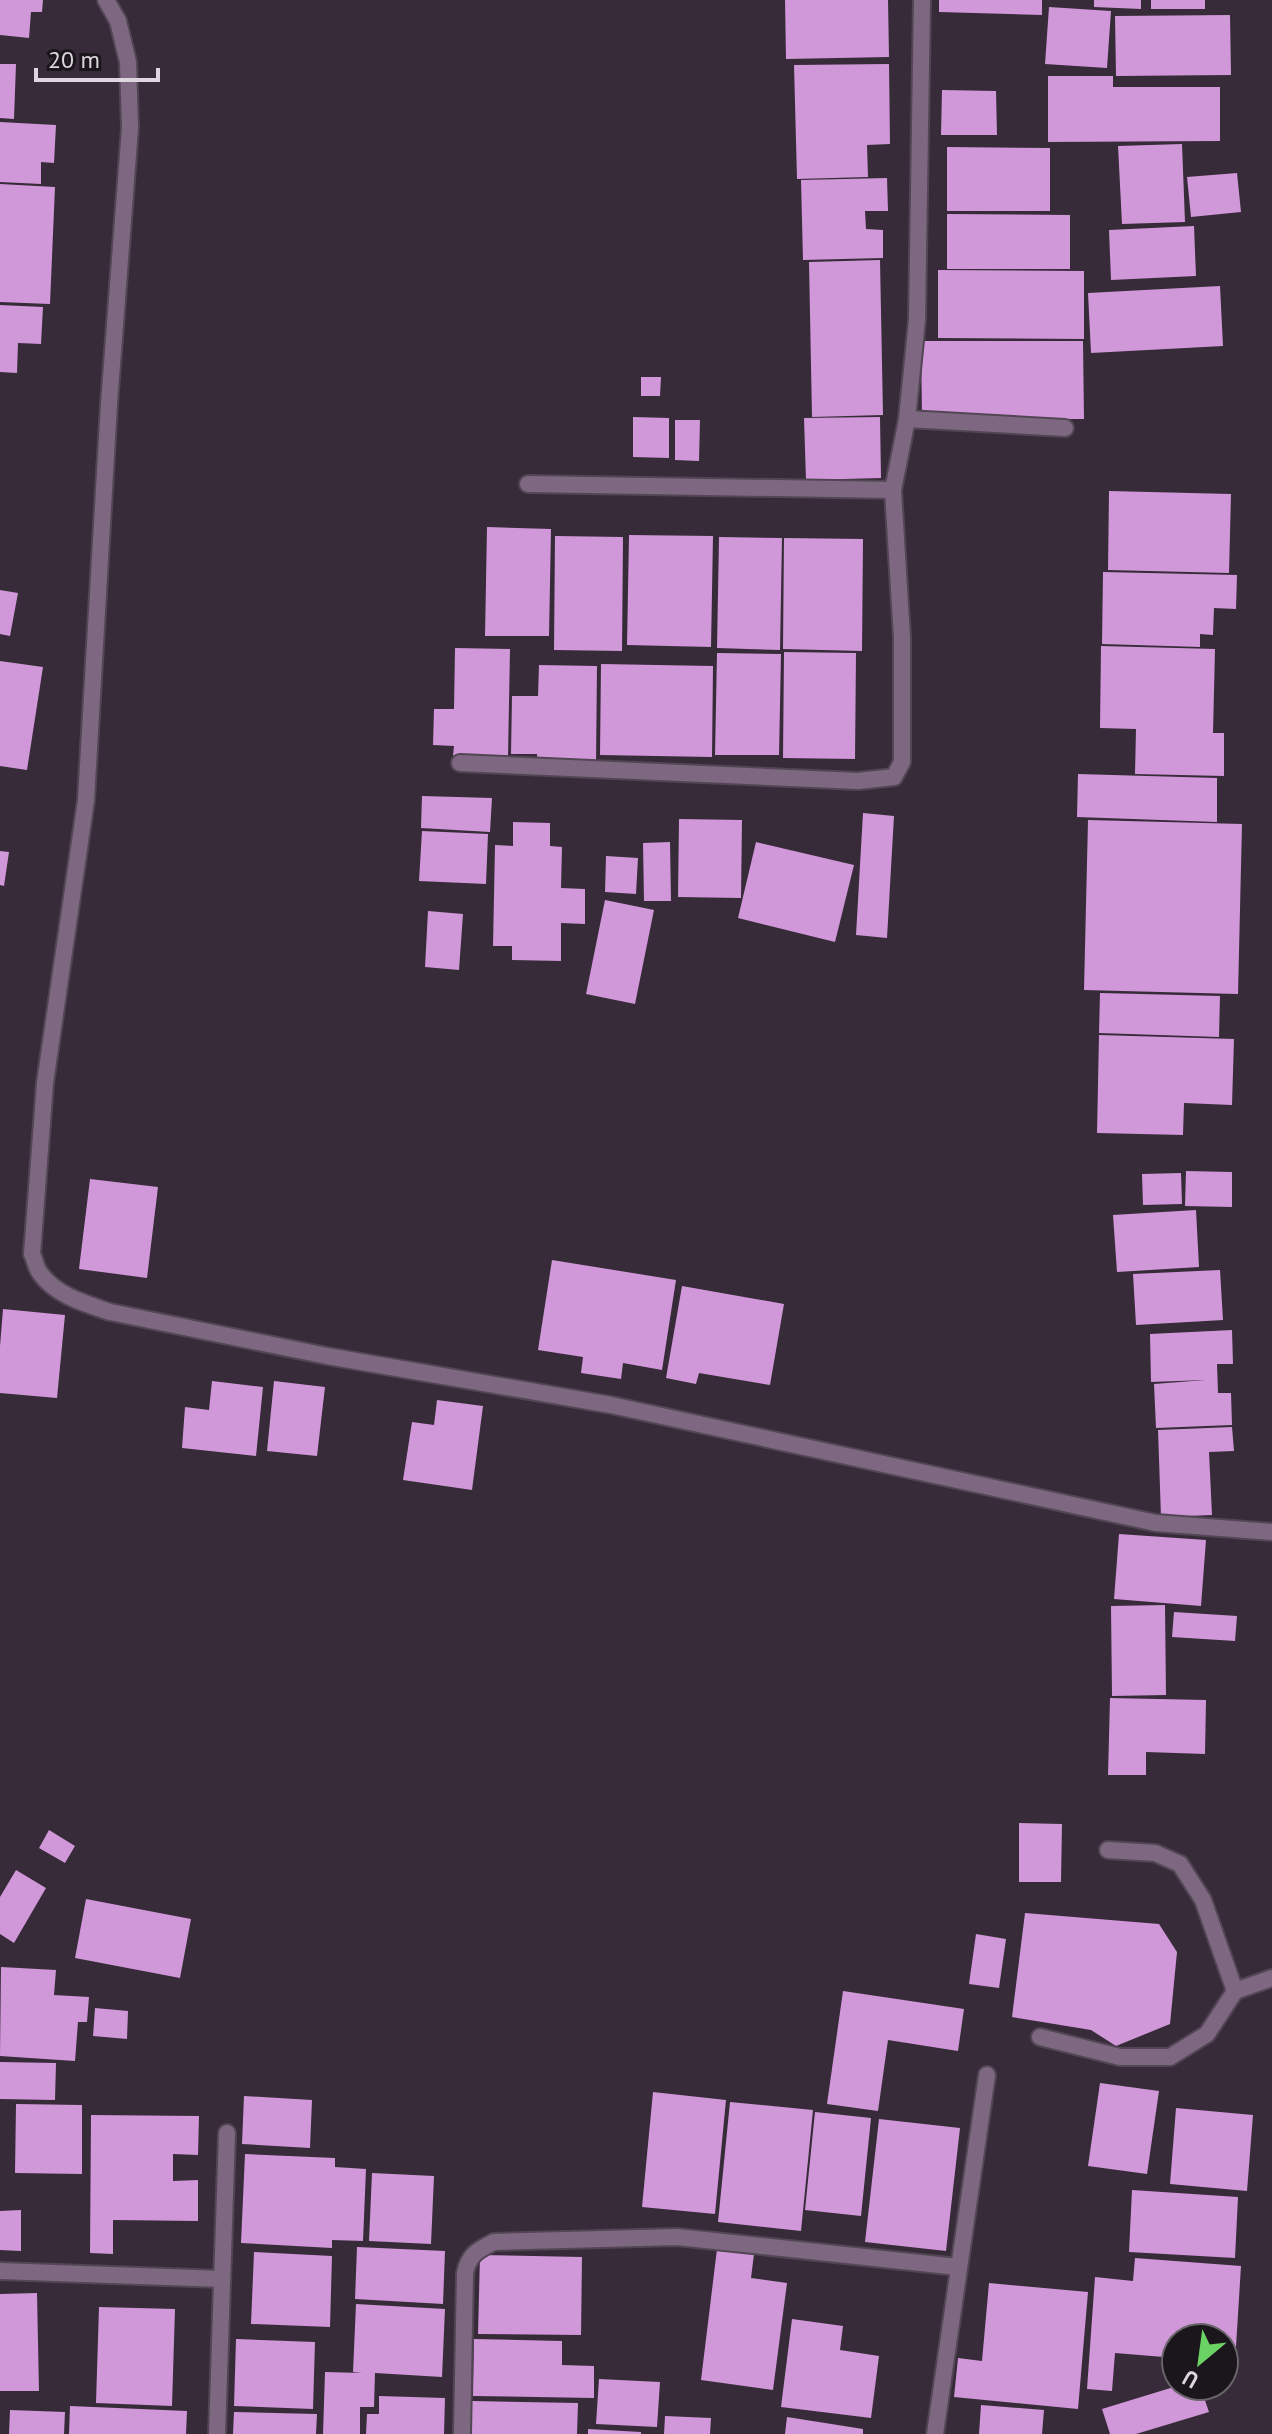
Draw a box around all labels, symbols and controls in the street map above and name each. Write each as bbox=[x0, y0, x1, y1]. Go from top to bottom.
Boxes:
scale bar bbox=[36, 32, 158, 82]
text: 20 m bbox=[48, 44, 100, 75]
north arrow bbox=[1160, 2322, 1240, 2402]
text: U bbox=[1177, 2364, 1203, 2395]

